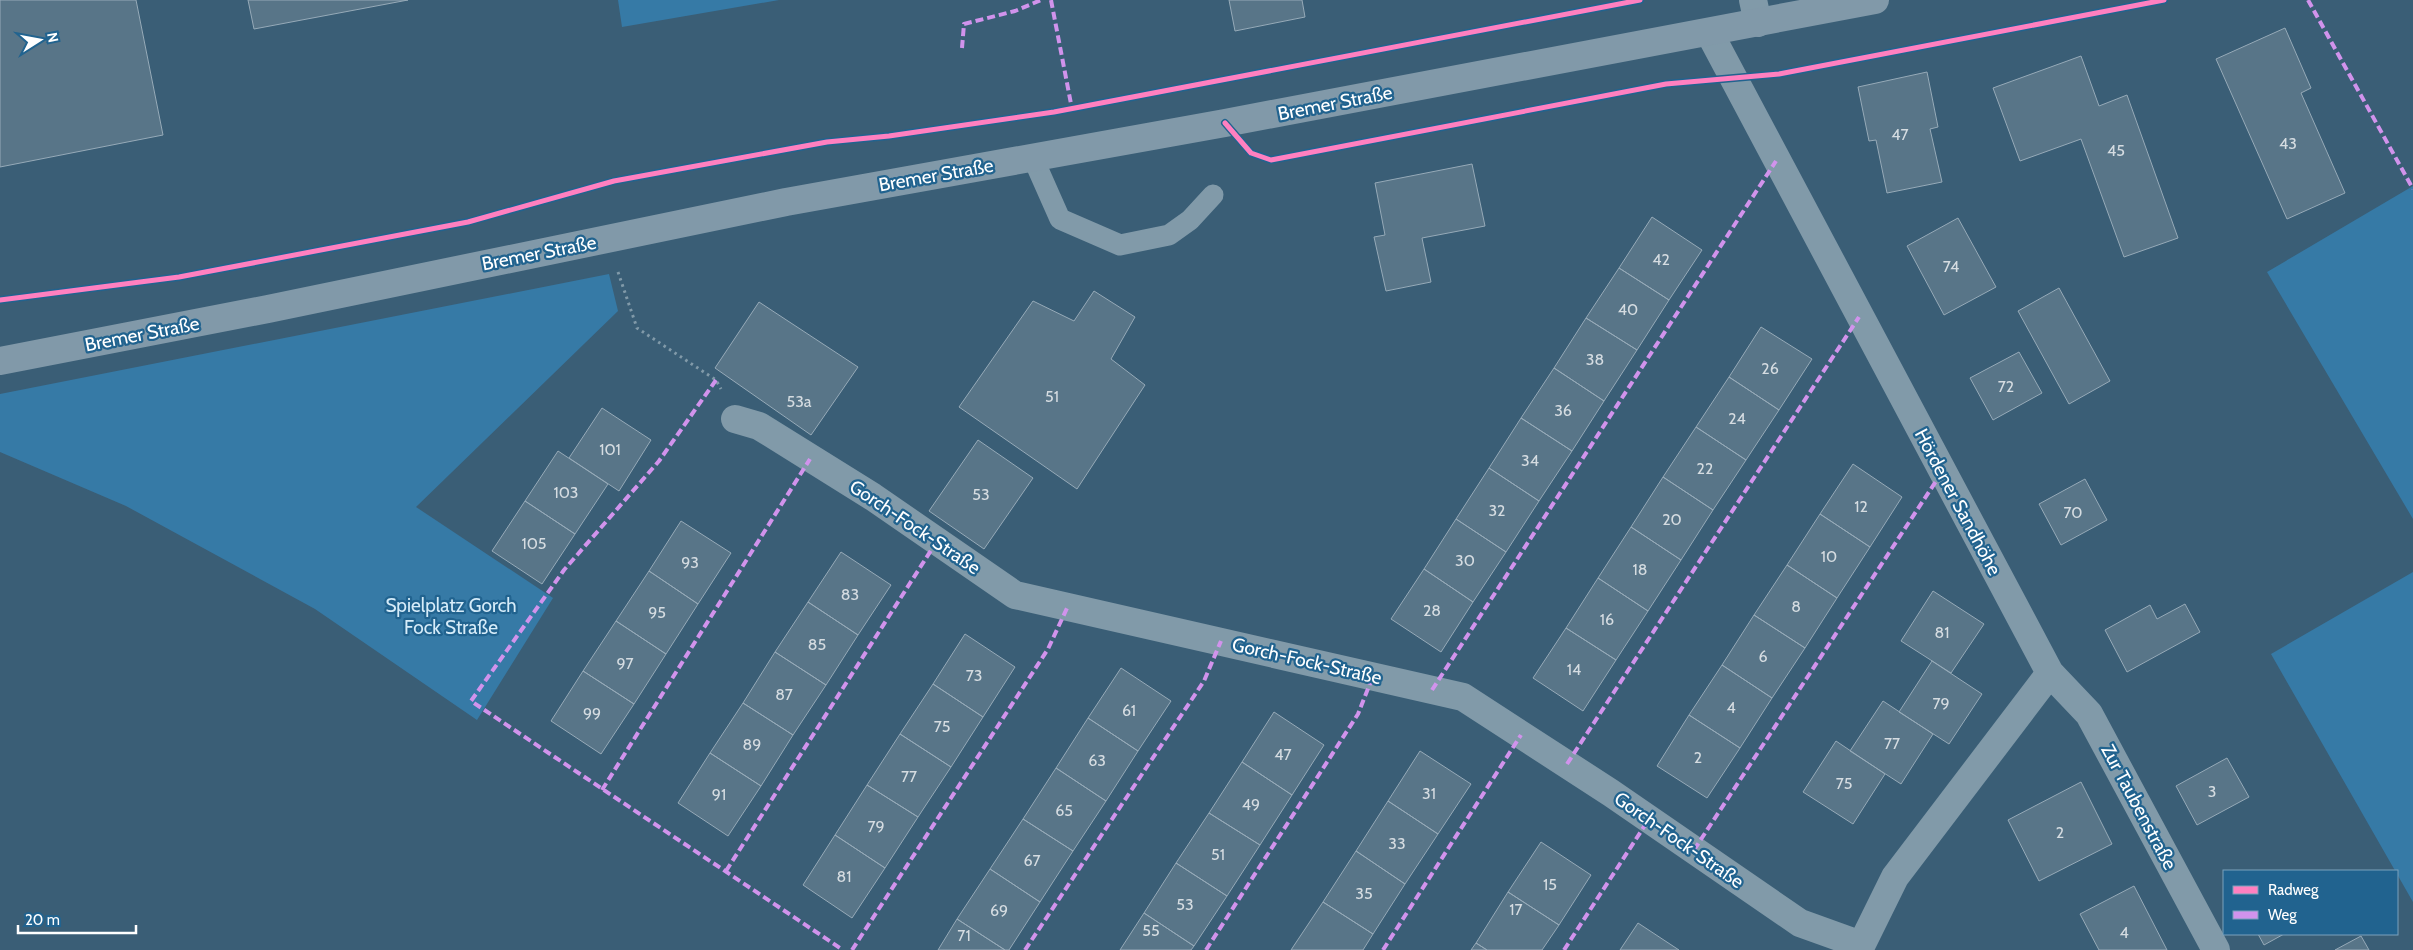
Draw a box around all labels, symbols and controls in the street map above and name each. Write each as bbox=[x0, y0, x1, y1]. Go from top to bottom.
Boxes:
north arrow bbox=[15, 15, 65, 65]
text: N bbox=[43, 31, 63, 44]
street label: Bremer Straße bbox=[1276, 81, 1394, 125]
house number: 47 bbox=[1891, 125, 1909, 144]
house number: 43 bbox=[2279, 134, 2297, 153]
house number: 45 bbox=[2107, 141, 2125, 160]
street label: Bremer Straße bbox=[877, 154, 995, 196]
street label: Bremer Straße bbox=[480, 231, 598, 275]
house number: 42 bbox=[1652, 250, 1670, 269]
house number: 74 bbox=[1943, 257, 1959, 276]
house number: 40 bbox=[1618, 300, 1638, 319]
street label: Bremer Straße bbox=[83, 312, 201, 356]
house number: 38 bbox=[1586, 350, 1604, 369]
house number: 26 bbox=[1761, 359, 1779, 378]
house number: 72 bbox=[1998, 377, 2014, 396]
house number: 51 bbox=[1045, 387, 1059, 406]
house number: 53a bbox=[787, 392, 812, 411]
house number: 36 bbox=[1554, 401, 1572, 420]
house number: 24 bbox=[1728, 409, 1746, 428]
street label: Hördener Sandhöhe bbox=[1910, 425, 2006, 579]
house number: 101 bbox=[599, 440, 621, 459]
house number: 34 bbox=[1521, 451, 1539, 470]
house number: 22 bbox=[1697, 459, 1713, 478]
street label: Gorch-Fock-Straße bbox=[845, 475, 985, 579]
house number: 103 bbox=[553, 483, 579, 502]
house number: 53 bbox=[972, 485, 990, 504]
house number: 12 bbox=[1854, 497, 1868, 516]
house number: 32 bbox=[1488, 501, 1506, 520]
house number: 70 bbox=[2063, 503, 2083, 522]
house number: 20 bbox=[1662, 510, 1682, 529]
house number: 105 bbox=[521, 534, 547, 553]
house number: 10 bbox=[1821, 547, 1837, 566]
house number: 30 bbox=[1455, 551, 1475, 570]
house number: 93 bbox=[681, 553, 699, 572]
house number: 18 bbox=[1633, 560, 1647, 579]
house number: 83 bbox=[841, 585, 859, 604]
park label: Spielplatz Gorch Fock Straße bbox=[385, 594, 517, 639]
house number: 8 bbox=[1791, 597, 1801, 616]
house number: 28 bbox=[1423, 601, 1441, 620]
house number: 95 bbox=[648, 603, 666, 622]
house number: 16 bbox=[1600, 610, 1614, 629]
house number: 81 bbox=[1935, 623, 1949, 642]
street label: Gorch-Fock-Straße bbox=[1230, 633, 1384, 689]
house number: 85 bbox=[808, 635, 826, 654]
house number: 6 bbox=[1758, 647, 1768, 666]
house number: 97 bbox=[616, 654, 634, 673]
house number: 14 bbox=[1567, 660, 1581, 679]
house number: 73 bbox=[966, 666, 982, 685]
house number: 87 bbox=[775, 685, 793, 704]
house number: 79 bbox=[1932, 694, 1950, 713]
house number: 4 bbox=[1726, 698, 1736, 717]
house number: 61 bbox=[1122, 701, 1136, 720]
house number: 99 bbox=[583, 704, 601, 723]
house number: 75 bbox=[934, 717, 950, 736]
house number: 77 bbox=[1884, 734, 1900, 753]
house number: 89 bbox=[743, 735, 761, 754]
street label: Zur Taubenstraße bbox=[2096, 740, 2182, 874]
house number: 47 bbox=[1274, 745, 1292, 764]
house number: 2 bbox=[1694, 748, 1702, 767]
house number: 63 bbox=[1088, 751, 1106, 770]
house number: 77 bbox=[901, 767, 917, 786]
house number: 75 bbox=[1836, 774, 1852, 793]
house number: 3 bbox=[2208, 782, 2216, 801]
house number: 31 bbox=[1422, 784, 1436, 803]
house number: 91 bbox=[712, 785, 726, 804]
street label: Gorch-Fock-Straße bbox=[1610, 787, 1748, 893]
house number: 49 bbox=[1242, 795, 1260, 814]
house number: 65 bbox=[1055, 801, 1073, 820]
house number: 79 bbox=[867, 817, 885, 836]
house number: 2 bbox=[2056, 823, 2064, 842]
house number: 33 bbox=[1388, 834, 1406, 853]
house number: 51 bbox=[1211, 845, 1225, 864]
house number: 67 bbox=[1023, 851, 1041, 870]
house number: 81 bbox=[837, 867, 851, 886]
legend bbox=[2223, 870, 2398, 935]
house number: 15 bbox=[1543, 875, 1557, 894]
text: Radweg bbox=[2268, 881, 2319, 899]
house number: 35 bbox=[1355, 884, 1373, 903]
house number: 53 bbox=[1176, 895, 1194, 914]
house number: 17 bbox=[1509, 900, 1523, 919]
house number: 69 bbox=[990, 901, 1008, 920]
scale bar bbox=[18, 902, 135, 934]
text: Weg bbox=[2268, 906, 2297, 924]
text: 20 m bbox=[25, 911, 60, 929]
house number: 55 bbox=[1142, 921, 1160, 940]
house number: 4 bbox=[2119, 923, 2129, 942]
house number: 71 bbox=[957, 926, 971, 945]

